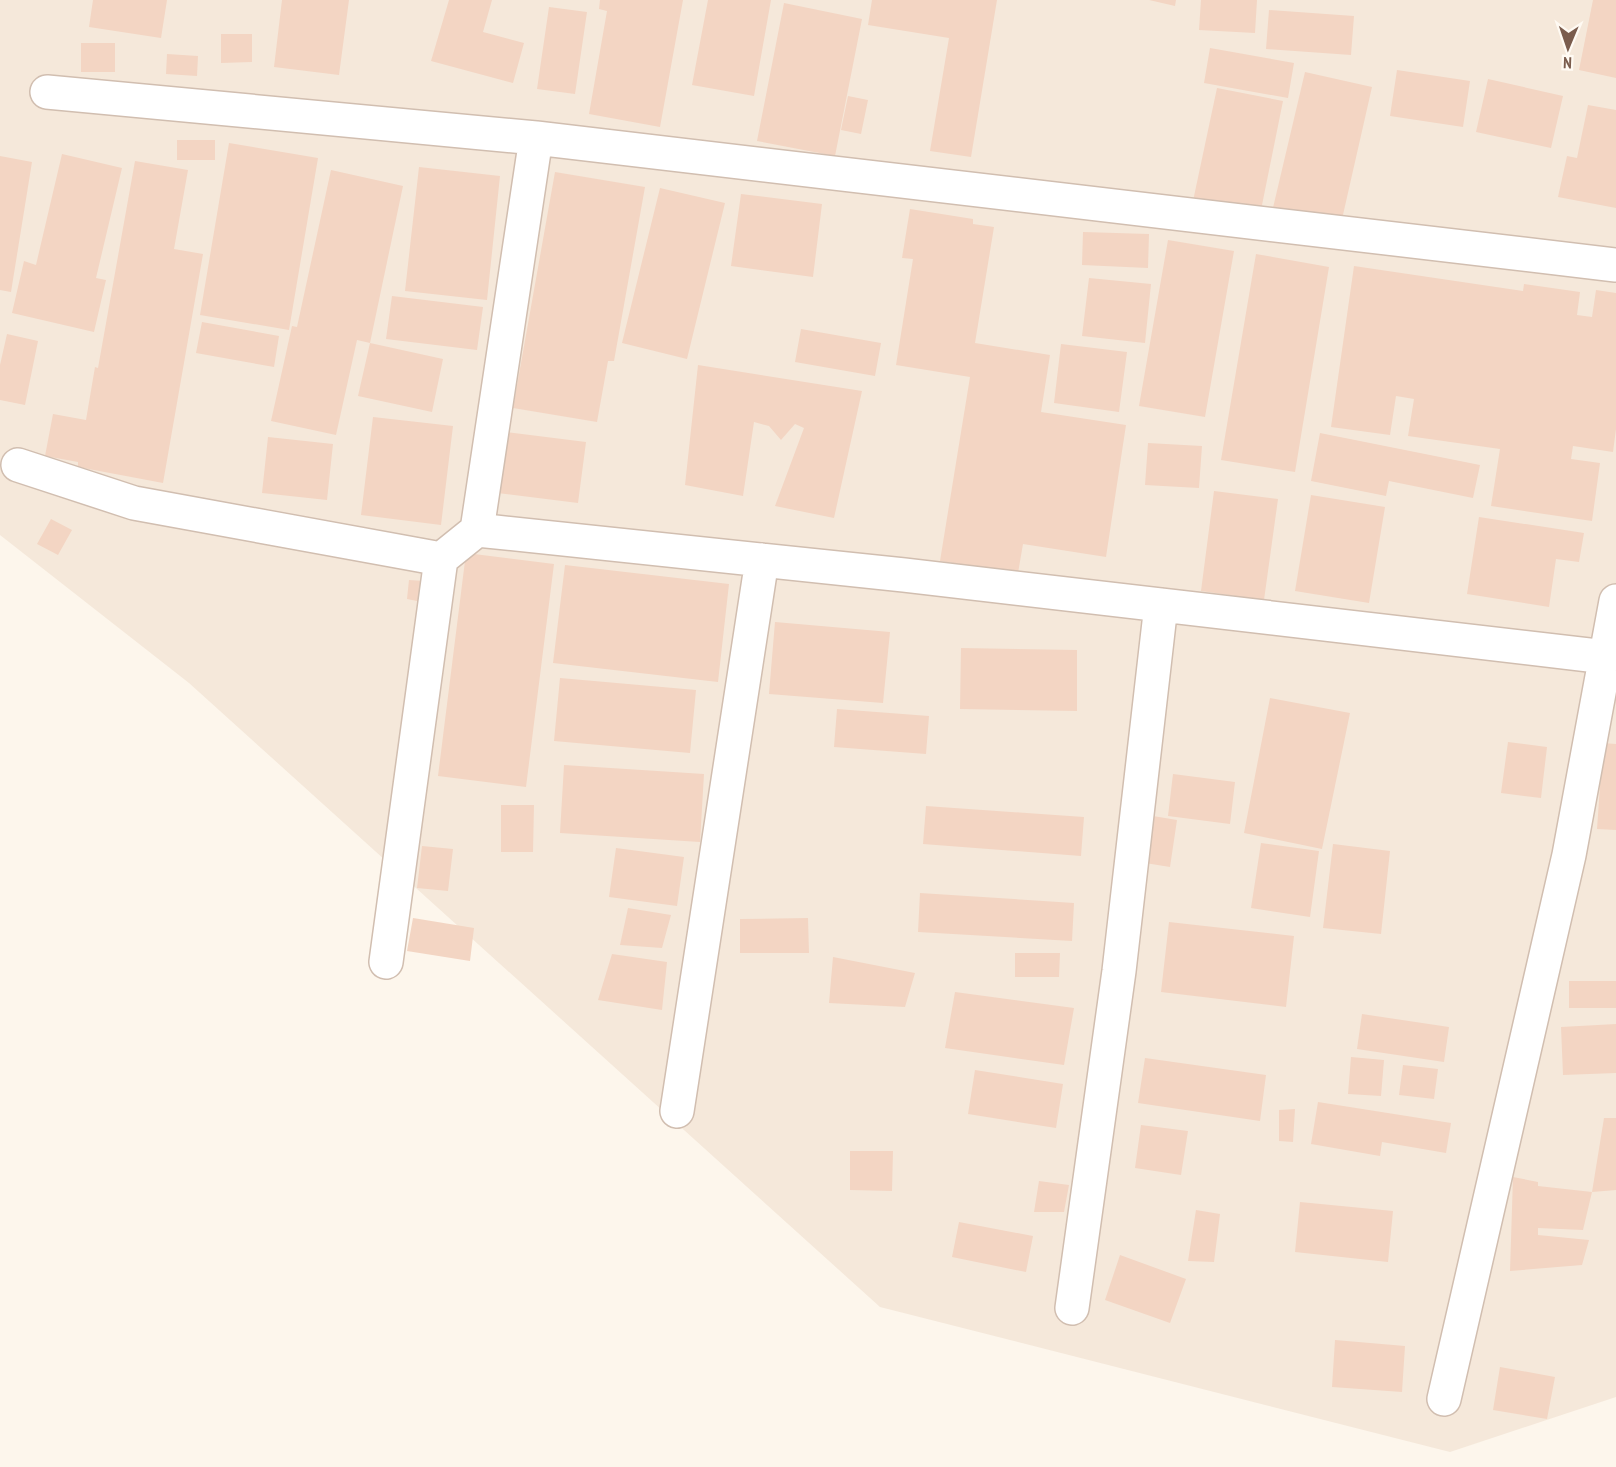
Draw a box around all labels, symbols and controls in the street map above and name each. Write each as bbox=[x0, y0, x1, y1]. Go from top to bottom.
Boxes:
north arrow bbox=[1538, 18, 1598, 78]
text: N bbox=[1563, 53, 1572, 73]

